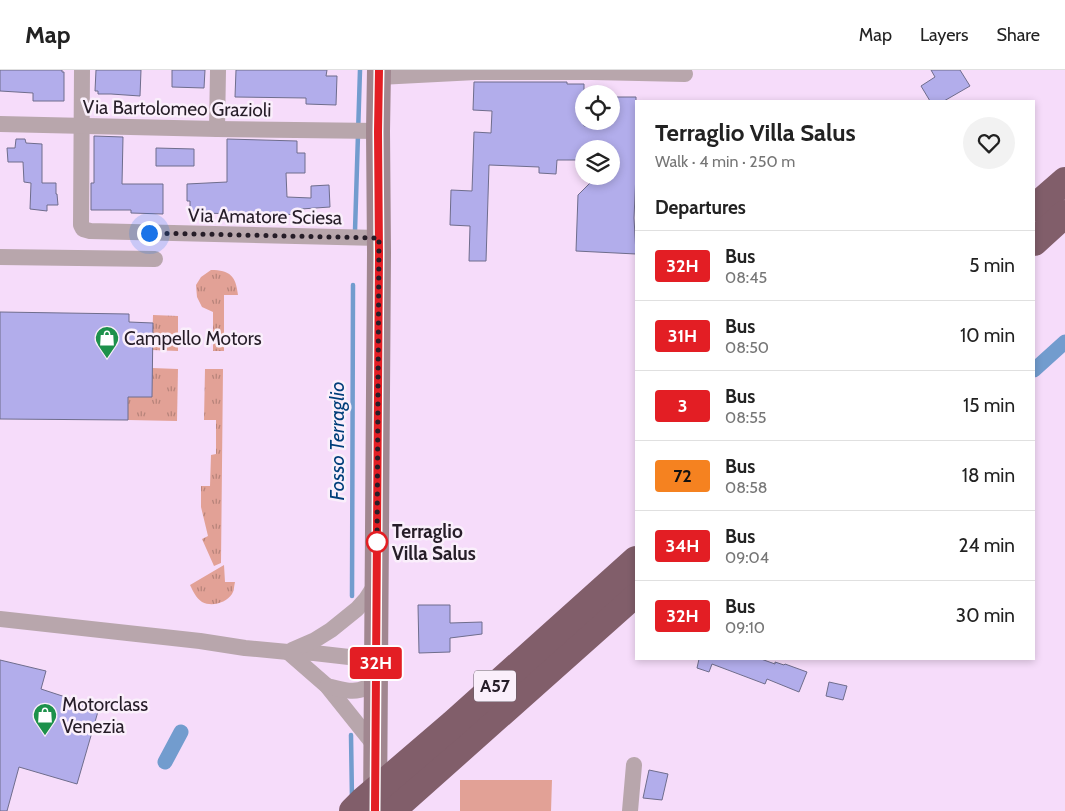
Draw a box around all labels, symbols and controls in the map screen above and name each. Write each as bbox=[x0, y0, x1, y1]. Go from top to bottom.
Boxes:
text: Map bbox=[25, 20, 71, 49]
text: Map bbox=[859, 24, 892, 46]
text: Layers bbox=[920, 24, 969, 46]
text: Share bbox=[997, 24, 1040, 46]
map controls bbox=[575, 85, 620, 185]
button: locate bbox=[575, 85, 620, 130]
street label: Via Bartolomeo Grazioli bbox=[82, 95, 271, 122]
button: heart bbox=[963, 117, 1015, 169]
text: Terraglio Villa Salus bbox=[655, 118, 856, 147]
button: layers bbox=[575, 140, 620, 185]
text: Walk · 4 min · 250 m bbox=[655, 152, 795, 171]
text: Departures bbox=[655, 196, 746, 219]
street label: Via Amatore Sciesa bbox=[188, 204, 342, 229]
your location bbox=[137, 221, 162, 246]
text: Bus bbox=[725, 245, 755, 268]
text: 5 min bbox=[969, 254, 1015, 277]
text: 32H bbox=[666, 255, 699, 277]
text: 08:45 bbox=[725, 268, 767, 287]
text: Bus bbox=[725, 315, 755, 338]
text: 10 min bbox=[960, 324, 1015, 347]
shop icon: Campello Motors bbox=[94, 325, 120, 359]
text: 31H bbox=[668, 325, 697, 347]
place label: Campello Motors bbox=[124, 327, 262, 350]
text: 08:50 bbox=[725, 338, 769, 357]
water label: Fosso Terraglio bbox=[325, 382, 349, 500]
text: Bus bbox=[725, 385, 755, 408]
text: 15 min bbox=[963, 394, 1015, 417]
text: 3 bbox=[678, 395, 687, 417]
text: 08:55 bbox=[725, 408, 767, 427]
text: Bus bbox=[725, 455, 755, 478]
text: 18 min bbox=[962, 464, 1015, 487]
text: 72 bbox=[673, 465, 692, 487]
text: 08:58 bbox=[725, 478, 768, 497]
place label: Terraglio Villa Salus bbox=[392, 520, 476, 565]
text: Bus bbox=[725, 525, 755, 548]
marker: Terraglio Villa Salus bbox=[366, 531, 388, 553]
text: 24 min bbox=[958, 534, 1015, 557]
text: 34H bbox=[665, 535, 700, 557]
text: 09:04 bbox=[725, 548, 769, 567]
text: Bus bbox=[725, 595, 755, 618]
text: 30 min bbox=[956, 604, 1015, 627]
text: 32H bbox=[666, 605, 699, 627]
text: 09:10 bbox=[725, 618, 765, 637]
line badge: 32H bbox=[347, 647, 405, 679]
text: 32H bbox=[360, 652, 392, 674]
road number: A57 bbox=[474, 670, 516, 702]
place label: Motorclass Venezia bbox=[62, 693, 148, 738]
shop icon: Motorclass Venezia bbox=[32, 702, 58, 736]

